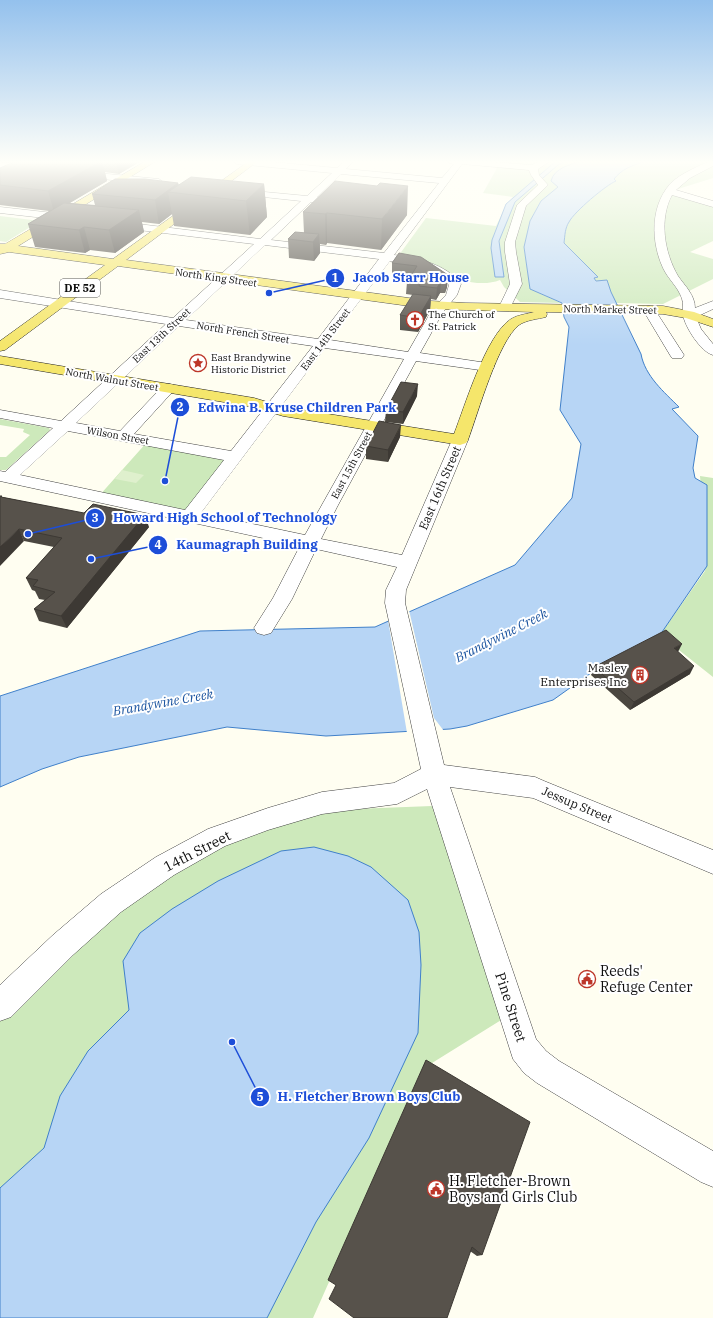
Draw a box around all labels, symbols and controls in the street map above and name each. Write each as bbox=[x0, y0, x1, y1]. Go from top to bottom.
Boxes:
street label: North King Street bbox=[174, 265, 258, 290]
callout: Jacob Starr House bbox=[325, 265, 478, 290]
text: Jacob Starr House bbox=[353, 269, 469, 286]
text: 1 bbox=[331, 270, 339, 285]
road number: DE 52 bbox=[60, 279, 100, 297]
street label: North Market Street bbox=[563, 302, 657, 317]
street label: East 13th Street bbox=[130, 305, 193, 366]
street label: East 14th Street bbox=[298, 305, 353, 373]
place label: The Church of St. Patrick bbox=[428, 308, 495, 333]
church icon: The Church of St. Patrick bbox=[405, 310, 425, 330]
street label: North French Street bbox=[195, 319, 291, 346]
place label: East Brandywine Historic District bbox=[211, 351, 291, 376]
place icon: East Brandywine Historic District bbox=[188, 353, 208, 373]
street label: North Walnut Street bbox=[64, 365, 160, 394]
callout: Edwina B. Kruse Children Park bbox=[170, 395, 404, 420]
text: 2 bbox=[176, 399, 184, 414]
text: Edwina B. Kruse Children Park bbox=[198, 399, 397, 416]
street label: Wilson Street bbox=[86, 424, 151, 447]
street label: East 15th Street bbox=[328, 429, 375, 501]
street label: East 16th Street bbox=[415, 444, 464, 532]
callout: Howard High School of Technology bbox=[85, 505, 345, 530]
text: Howard High School of Technology bbox=[113, 509, 338, 526]
text: 3 bbox=[91, 510, 99, 525]
callout: Kaumagraph Building bbox=[148, 532, 326, 557]
text: Kaumagraph Building bbox=[176, 536, 318, 553]
text: 4 bbox=[154, 537, 162, 552]
water label: Brandywine Creek bbox=[451, 605, 550, 667]
place label: Masley Enterprises Inc bbox=[540, 660, 628, 689]
building icon: Masley Enterprises Inc bbox=[630, 665, 650, 685]
water label: Brandywine Creek bbox=[111, 685, 215, 720]
street label: Jessup Street bbox=[540, 783, 615, 826]
street label: 14th Street bbox=[160, 826, 234, 876]
place label: Reeds' Refuge Center bbox=[600, 962, 693, 996]
public building icon: Reeds' Refuge Center bbox=[577, 969, 597, 989]
street label: Pine Street bbox=[491, 970, 531, 1044]
callout: H. Fletcher Brown Boys Club bbox=[250, 1084, 468, 1109]
text: H. Fletcher Brown Boys Club bbox=[278, 1088, 460, 1105]
text: 5 bbox=[256, 1089, 264, 1104]
place label: H. Fletcher-Brown Boys and Girls Club bbox=[449, 1172, 577, 1206]
public building icon: H. Fletcher-Brown Boys and Girls Club bbox=[426, 1179, 446, 1199]

